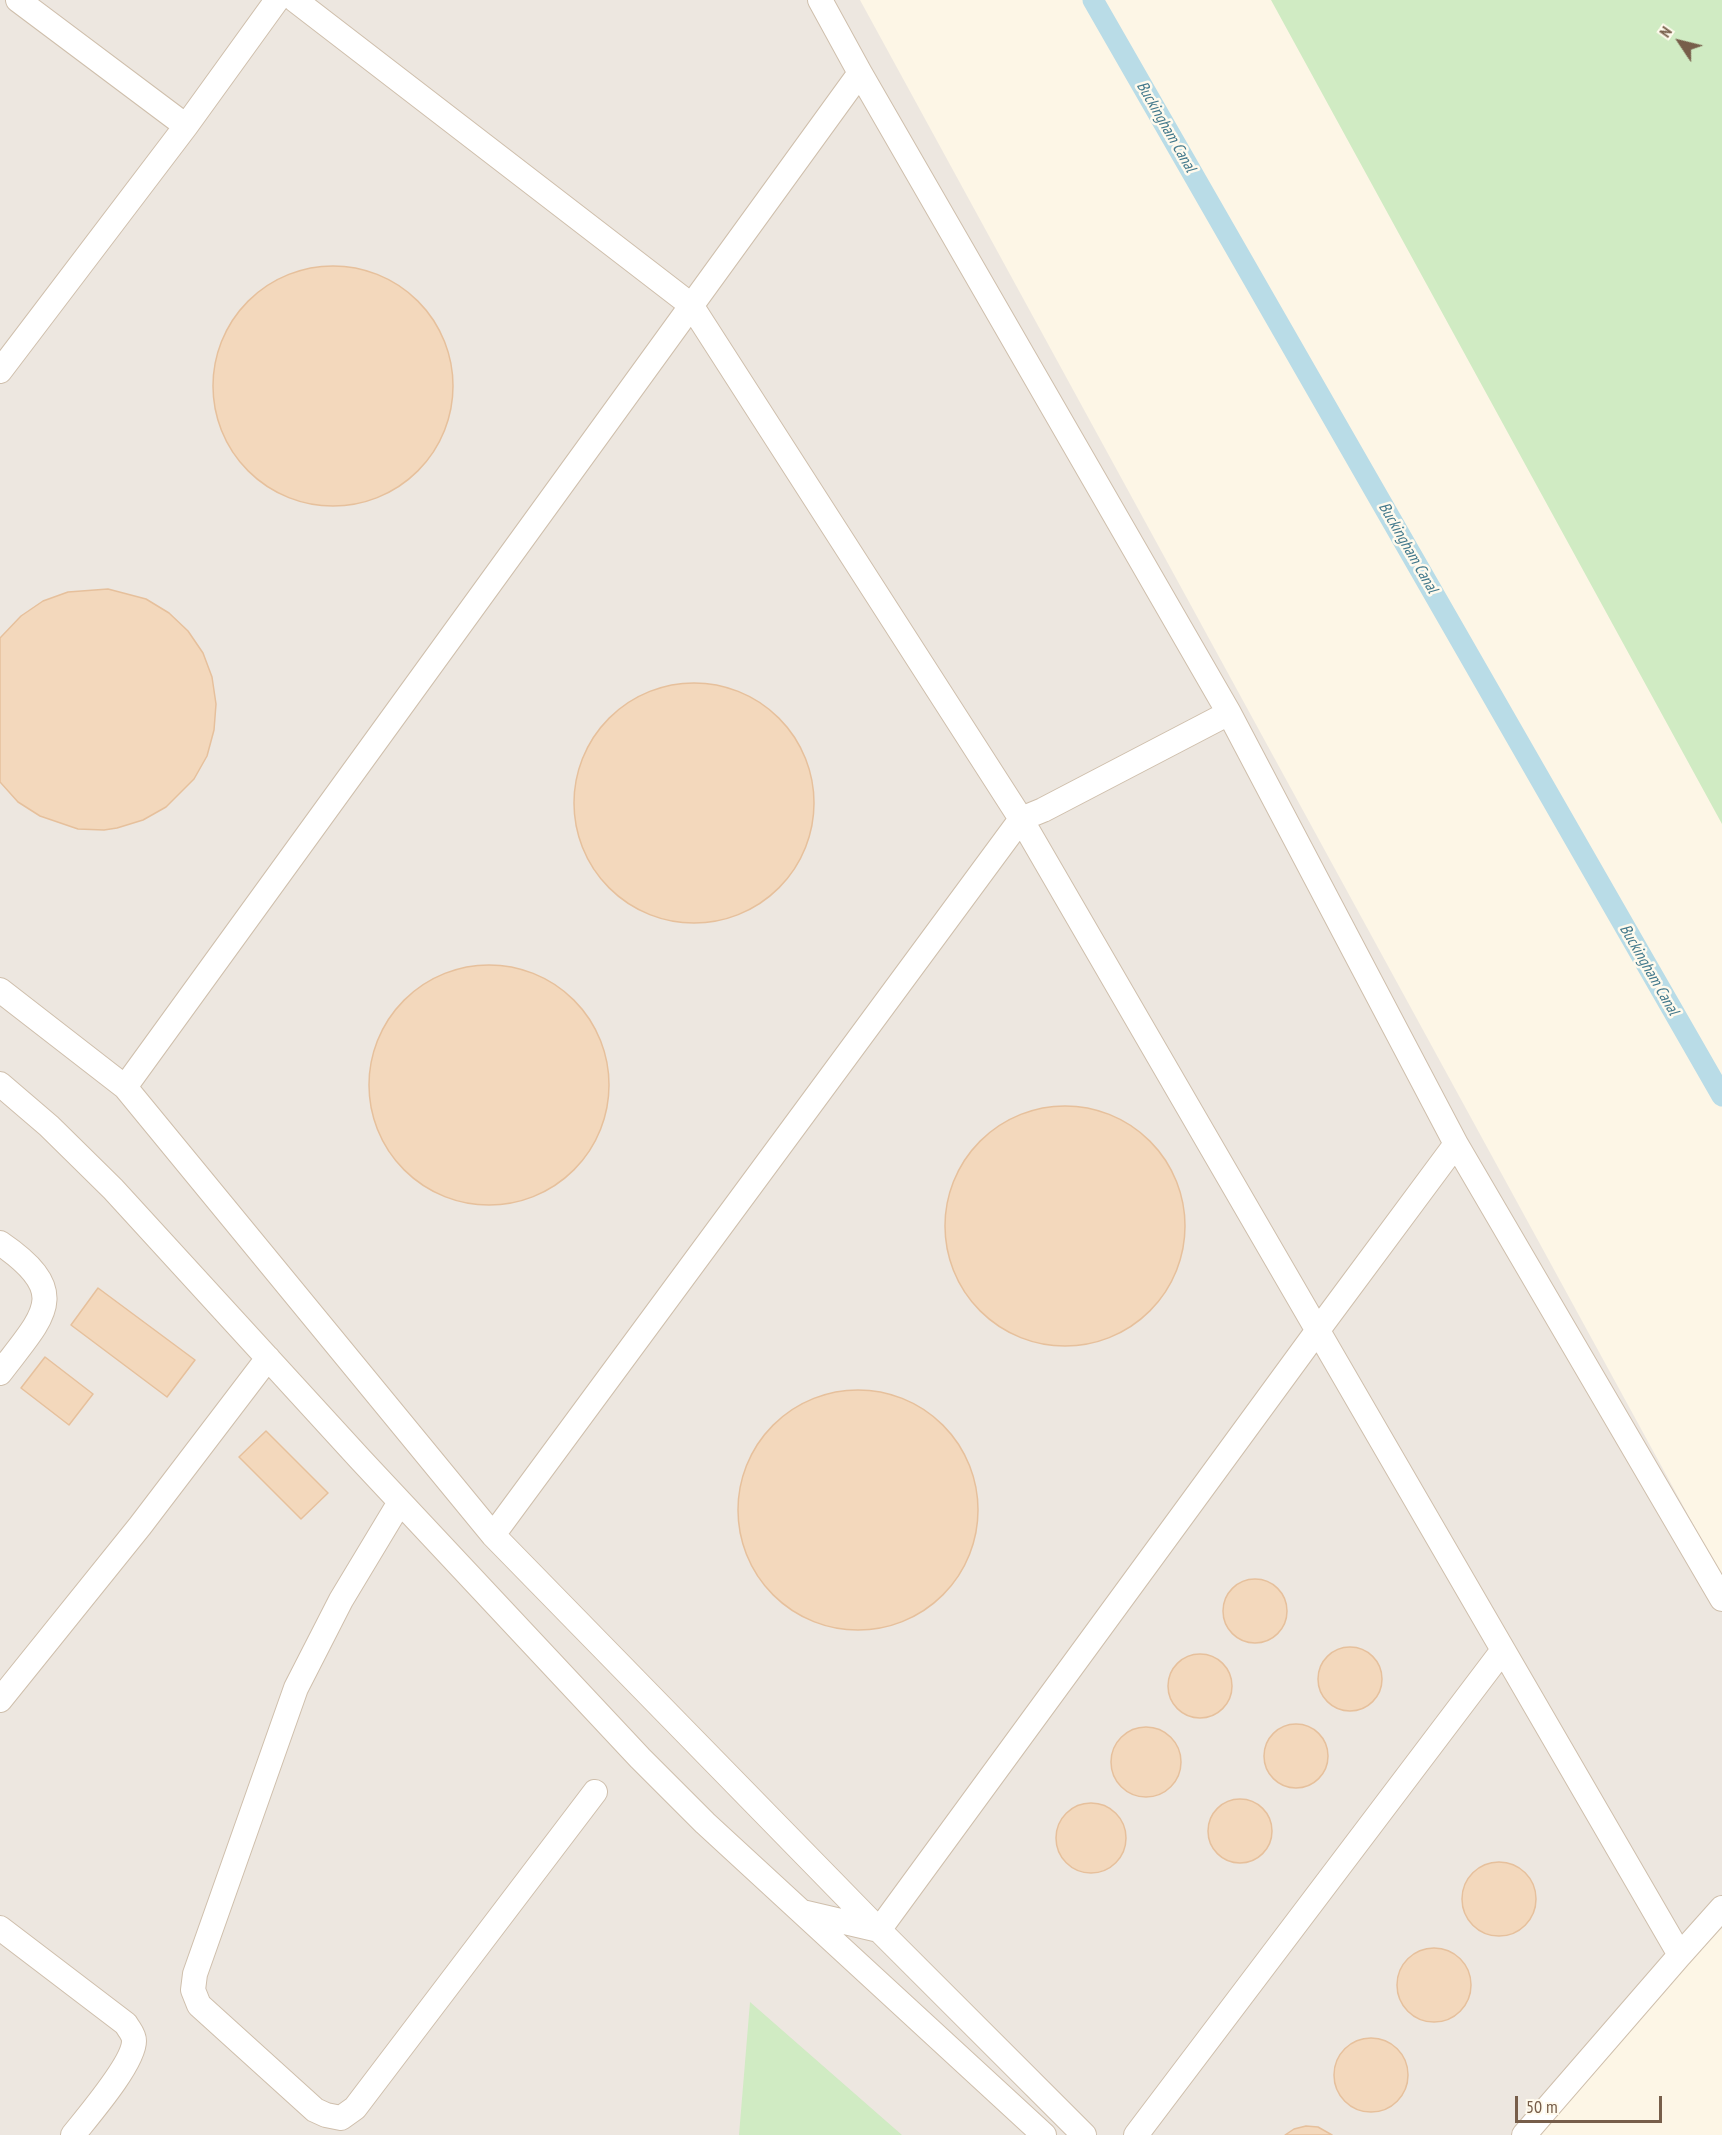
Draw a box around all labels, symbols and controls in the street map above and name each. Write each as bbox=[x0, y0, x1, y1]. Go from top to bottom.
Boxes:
north arrow bbox=[1650, 12, 1710, 72]
text: N bbox=[1655, 22, 1676, 41]
water label: Buckingham Canal bbox=[1132, 78, 1200, 176]
water label: Buckingham Canal bbox=[1374, 499, 1442, 597]
water label: Buckingham Canal bbox=[1615, 921, 1683, 1019]
scale bar bbox=[1518, 2084, 1665, 2122]
text: 50 m bbox=[1526, 2095, 1558, 2118]

